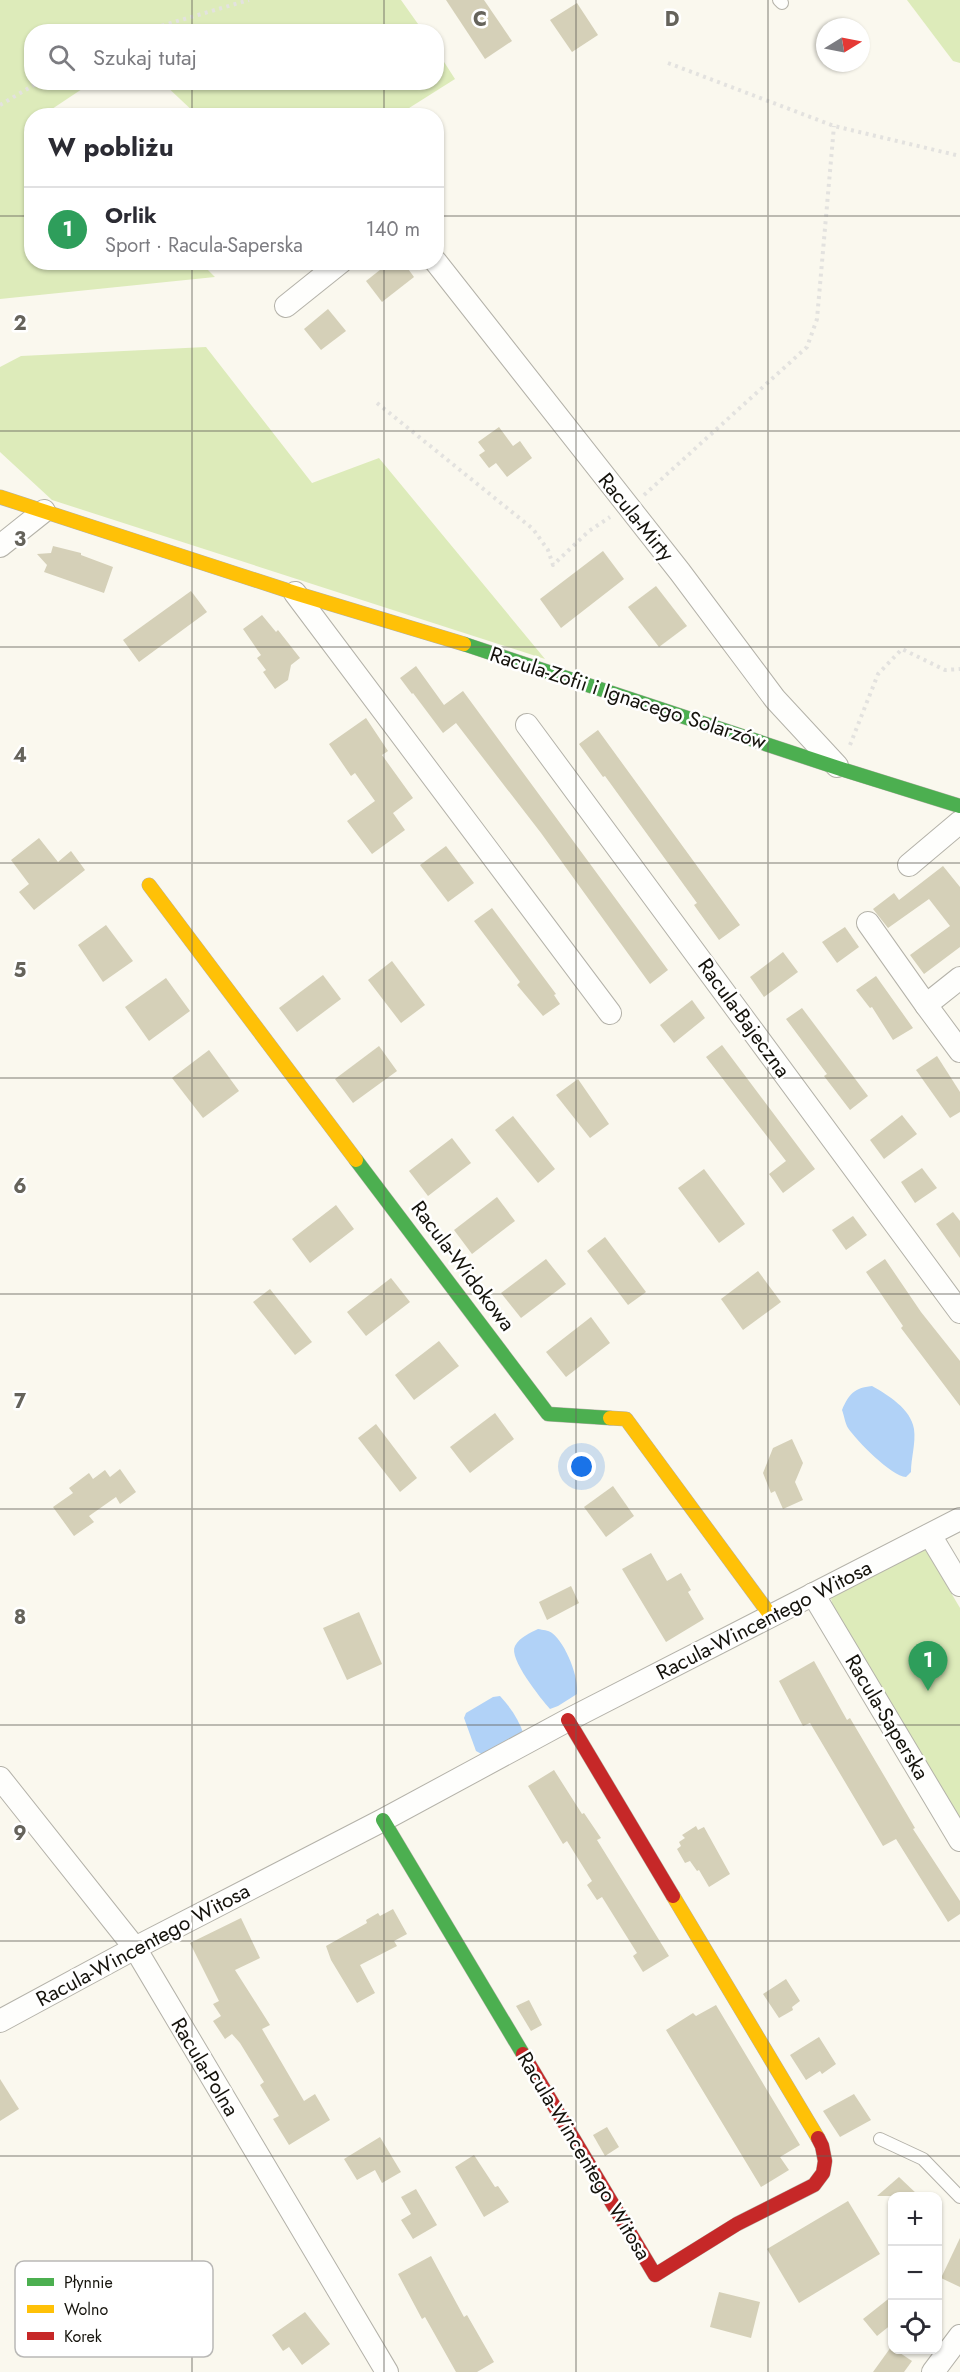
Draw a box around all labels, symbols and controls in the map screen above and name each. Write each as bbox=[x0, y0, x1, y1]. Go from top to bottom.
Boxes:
text: C bbox=[473, 5, 487, 34]
text: D bbox=[665, 5, 679, 34]
north arrow bbox=[816, 18, 870, 72]
search box bbox=[24, 24, 444, 90]
icon: search bbox=[45, 41, 78, 74]
text: Szukaj tutaj bbox=[93, 41, 197, 73]
text: W pobliżu bbox=[48, 128, 174, 166]
text: Orlik bbox=[105, 199, 157, 231]
text: 1 bbox=[62, 215, 73, 244]
text: 140 m bbox=[366, 215, 420, 244]
text: Sport · Racula-Saperska bbox=[105, 231, 303, 260]
text: 2 bbox=[13, 309, 27, 338]
street label: Racula-Mirty bbox=[591, 466, 682, 568]
text: 3 bbox=[14, 525, 26, 554]
street label: Racula-Zofii i Ignacego Solarzów bbox=[486, 639, 771, 757]
text: 4 bbox=[13, 741, 27, 770]
street label: Racula-Bajeczna bbox=[690, 952, 798, 1084]
text: 5 bbox=[14, 956, 27, 985]
text: 6 bbox=[13, 1172, 27, 1201]
street label: Racula-Widokowa bbox=[404, 1195, 522, 1337]
text: 7 bbox=[14, 1387, 27, 1416]
your location bbox=[567, 1452, 596, 1481]
street label: Racula-Wincentego Witosa bbox=[651, 1553, 877, 1687]
text: 8 bbox=[14, 1603, 26, 1632]
pin: 1 bbox=[908, 1642, 948, 1691]
street label: Racula-Saperska bbox=[838, 1649, 936, 1785]
text: 9 bbox=[13, 1819, 27, 1848]
street label: Racula-Wincentego Witosa bbox=[31, 1876, 255, 2014]
street label: Racula-Polna bbox=[164, 2012, 246, 2122]
street label: Racula-Wincentego Witosa bbox=[510, 2046, 658, 2266]
map controls bbox=[888, 2192, 942, 2354]
button: + bbox=[888, 2192, 942, 2246]
button: − bbox=[888, 2246, 942, 2300]
legend bbox=[15, 2261, 213, 2357]
text: Płynnie bbox=[64, 2271, 113, 2294]
text: Wolno bbox=[64, 2298, 108, 2321]
button: locate bbox=[888, 2300, 942, 2354]
text: Korek bbox=[64, 2325, 103, 2348]

